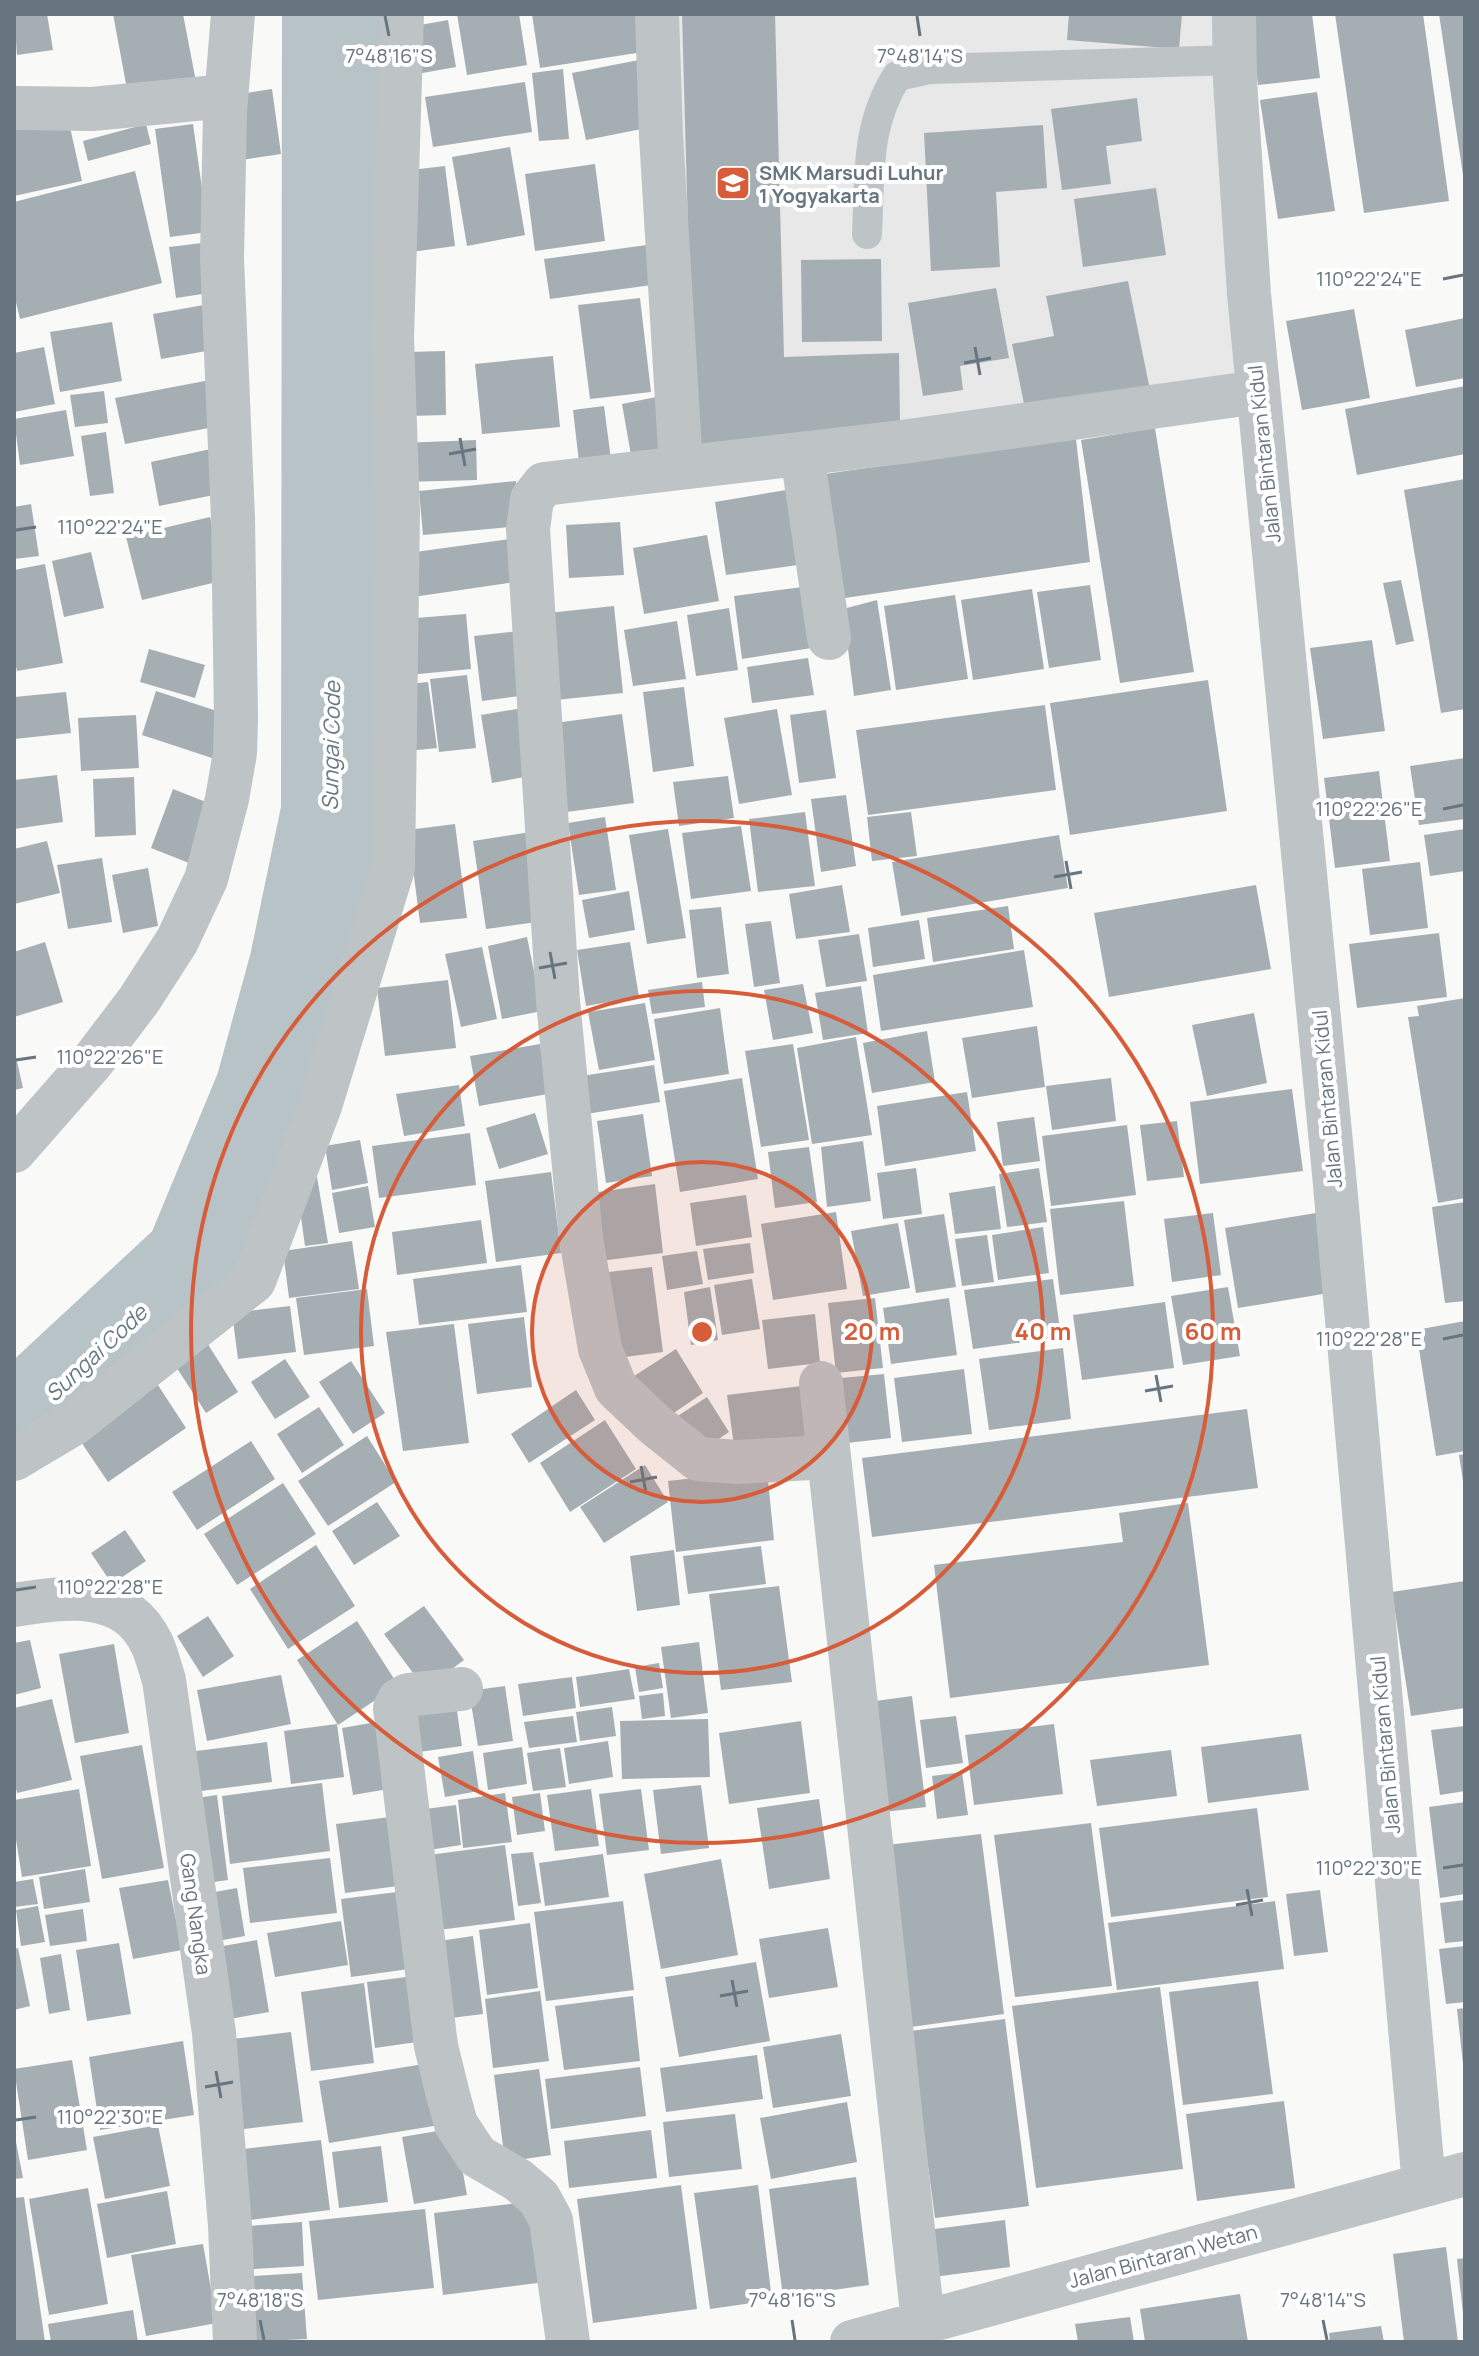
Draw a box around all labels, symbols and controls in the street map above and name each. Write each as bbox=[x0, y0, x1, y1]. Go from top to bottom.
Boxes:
text: 7°48'16"S bbox=[345, 42, 433, 69]
text: 7°48'14"S bbox=[877, 42, 963, 69]
place label: SMK Marsudi Luhur 1 Yogyakarta bbox=[759, 159, 943, 209]
school or university icon: SMK Marsudi Luhur 1 Yogyakarta bbox=[714, 164, 752, 202]
text: 110°22'24"E bbox=[1316, 265, 1422, 292]
street label: Jalan Bintaran Kidul bbox=[1241, 364, 1287, 544]
text: 110°22'24"E bbox=[57, 513, 163, 540]
water label: Sungai Code bbox=[315, 680, 347, 811]
text: 110°22'26"E bbox=[1316, 795, 1422, 822]
street label: Jalan Bintaran Kidul bbox=[1306, 1009, 1348, 1189]
text: 110°22'26"E bbox=[57, 1043, 163, 1070]
water label: Sungai Code bbox=[39, 1297, 154, 1408]
text: 20 m bbox=[844, 1314, 900, 1347]
text: 40 m bbox=[1015, 1314, 1071, 1347]
text: 60 m bbox=[1184, 1314, 1242, 1347]
centre of rings bbox=[688, 1318, 716, 1346]
text: 110°22'28"E bbox=[1316, 1325, 1422, 1352]
text: 110°22'28"E bbox=[57, 1573, 163, 1600]
street label: Jalan Bintaran Kidul bbox=[1364, 1655, 1406, 1835]
street label: Gang Nangka bbox=[174, 1851, 218, 1977]
text: 110°22'30"E bbox=[1316, 1854, 1422, 1881]
text: 110°22'30"E bbox=[57, 2103, 163, 2130]
street label: Jalan Bintaran Wetan bbox=[1066, 2218, 1260, 2294]
text: 7°48'18"S bbox=[217, 2286, 303, 2313]
text: 7°48'16"S bbox=[748, 2286, 836, 2313]
text: 7°48'14"S bbox=[1280, 2286, 1366, 2313]

